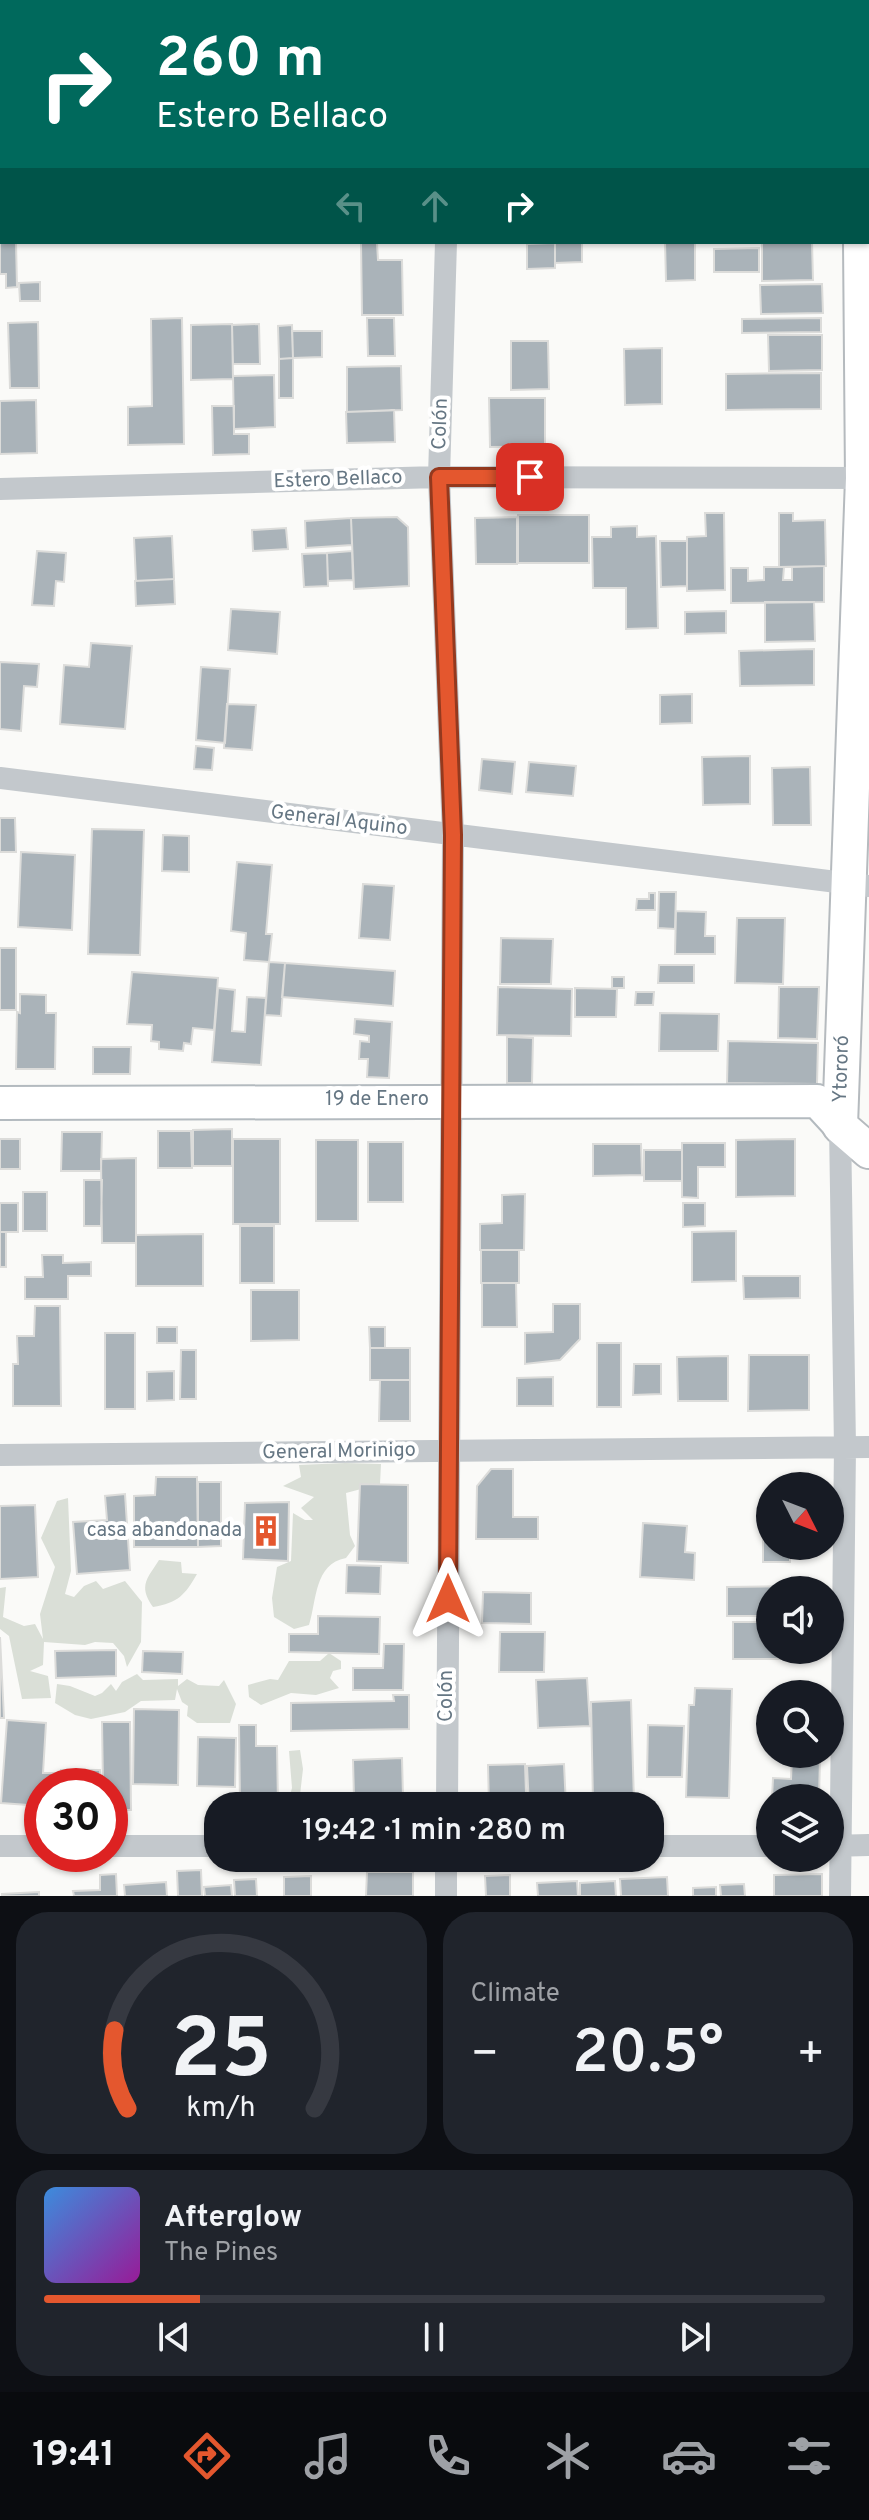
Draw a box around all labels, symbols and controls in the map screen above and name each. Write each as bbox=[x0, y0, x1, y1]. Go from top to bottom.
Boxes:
text: 260 m bbox=[156, 26, 325, 96]
icon: right bbox=[24, 32, 128, 136]
text: Estero Bellaco bbox=[156, 95, 388, 141]
icon: left bbox=[329, 184, 373, 228]
icon: ahead bbox=[413, 184, 457, 228]
icon: right bbox=[497, 184, 541, 228]
street label: Colón bbox=[427, 398, 455, 450]
pin bbox=[496, 443, 564, 511]
icon: arrive bbox=[508, 455, 552, 499]
street label: Estero Bellaco bbox=[273, 465, 403, 495]
street label: General Aquino bbox=[269, 800, 409, 842]
street label: Ytororó bbox=[828, 1035, 856, 1103]
street label: 19 de Enero bbox=[325, 1087, 429, 1113]
street label: General Morinigo bbox=[262, 1438, 416, 1466]
north arrow bbox=[756, 1472, 844, 1560]
map controls bbox=[756, 1472, 844, 1872]
building icon: casa abandonada bbox=[249, 1514, 283, 1548]
place label: casa abandonada bbox=[87, 1518, 242, 1544]
position arrow bbox=[406, 1557, 490, 1641]
button: sound bbox=[756, 1576, 844, 1664]
street label: Colón bbox=[434, 1670, 460, 1722]
button: search bbox=[756, 1680, 844, 1768]
speed limit sign: 30 bbox=[24, 1768, 128, 1872]
button: layers bbox=[756, 1784, 844, 1872]
text: 19:42 · 1 min · 280 m bbox=[302, 1813, 566, 1850]
text: Climate bbox=[471, 1978, 560, 2011]
text: 25 bbox=[170, 2002, 272, 2107]
text: 20.5° bbox=[572, 2018, 724, 2094]
text: − bbox=[471, 2028, 499, 2084]
text: + bbox=[797, 2028, 825, 2084]
text: km/h bbox=[187, 2091, 256, 2127]
text: Afterglow bbox=[164, 2200, 302, 2237]
text: The Pines bbox=[164, 2237, 278, 2270]
icon: previous bbox=[152, 2315, 196, 2359]
icon: pause bbox=[412, 2315, 456, 2359]
icon: next bbox=[673, 2315, 717, 2359]
icon: directions bbox=[179, 2428, 235, 2484]
icon: music bbox=[300, 2428, 356, 2484]
icon: phone bbox=[420, 2428, 476, 2484]
icon: climate bbox=[540, 2428, 596, 2484]
icon: car bbox=[661, 2428, 717, 2484]
icon: filters bbox=[781, 2428, 837, 2484]
text: 19:41 bbox=[32, 2433, 115, 2479]

